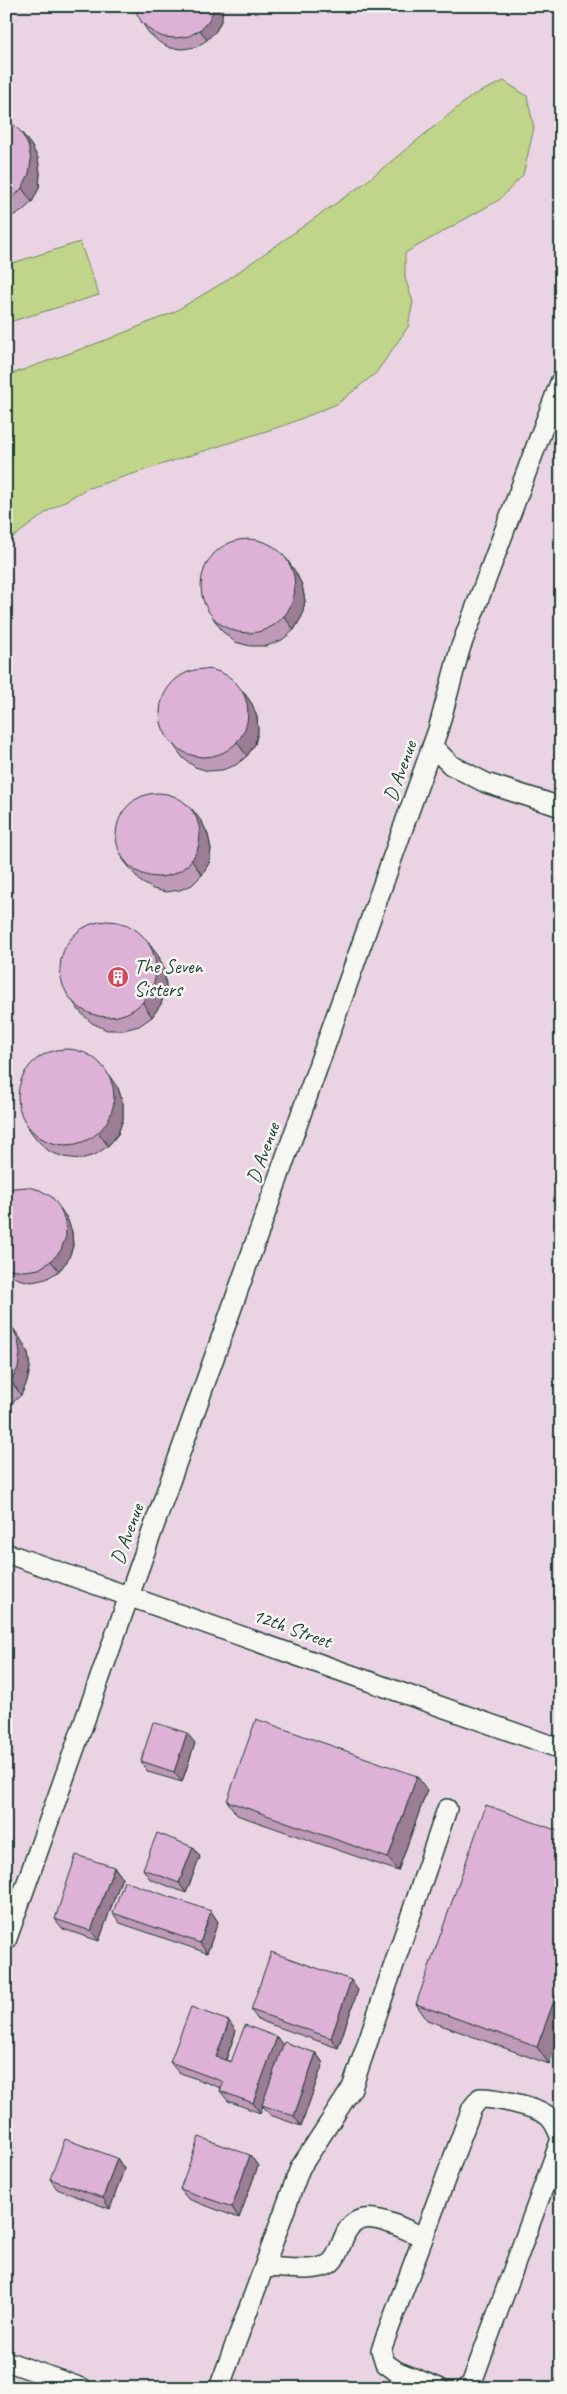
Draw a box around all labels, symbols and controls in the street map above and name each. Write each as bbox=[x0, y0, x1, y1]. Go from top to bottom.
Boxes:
street label: D Avenue bbox=[378, 736, 423, 805]
place label: The Seven Sisters bbox=[134, 954, 204, 1002]
building icon: The Seven Sisters bbox=[106, 965, 130, 989]
street label: D Avenue bbox=[241, 1118, 286, 1187]
street label: D Avenue bbox=[105, 1499, 150, 1568]
street label: 12th Street bbox=[249, 1602, 337, 1655]

